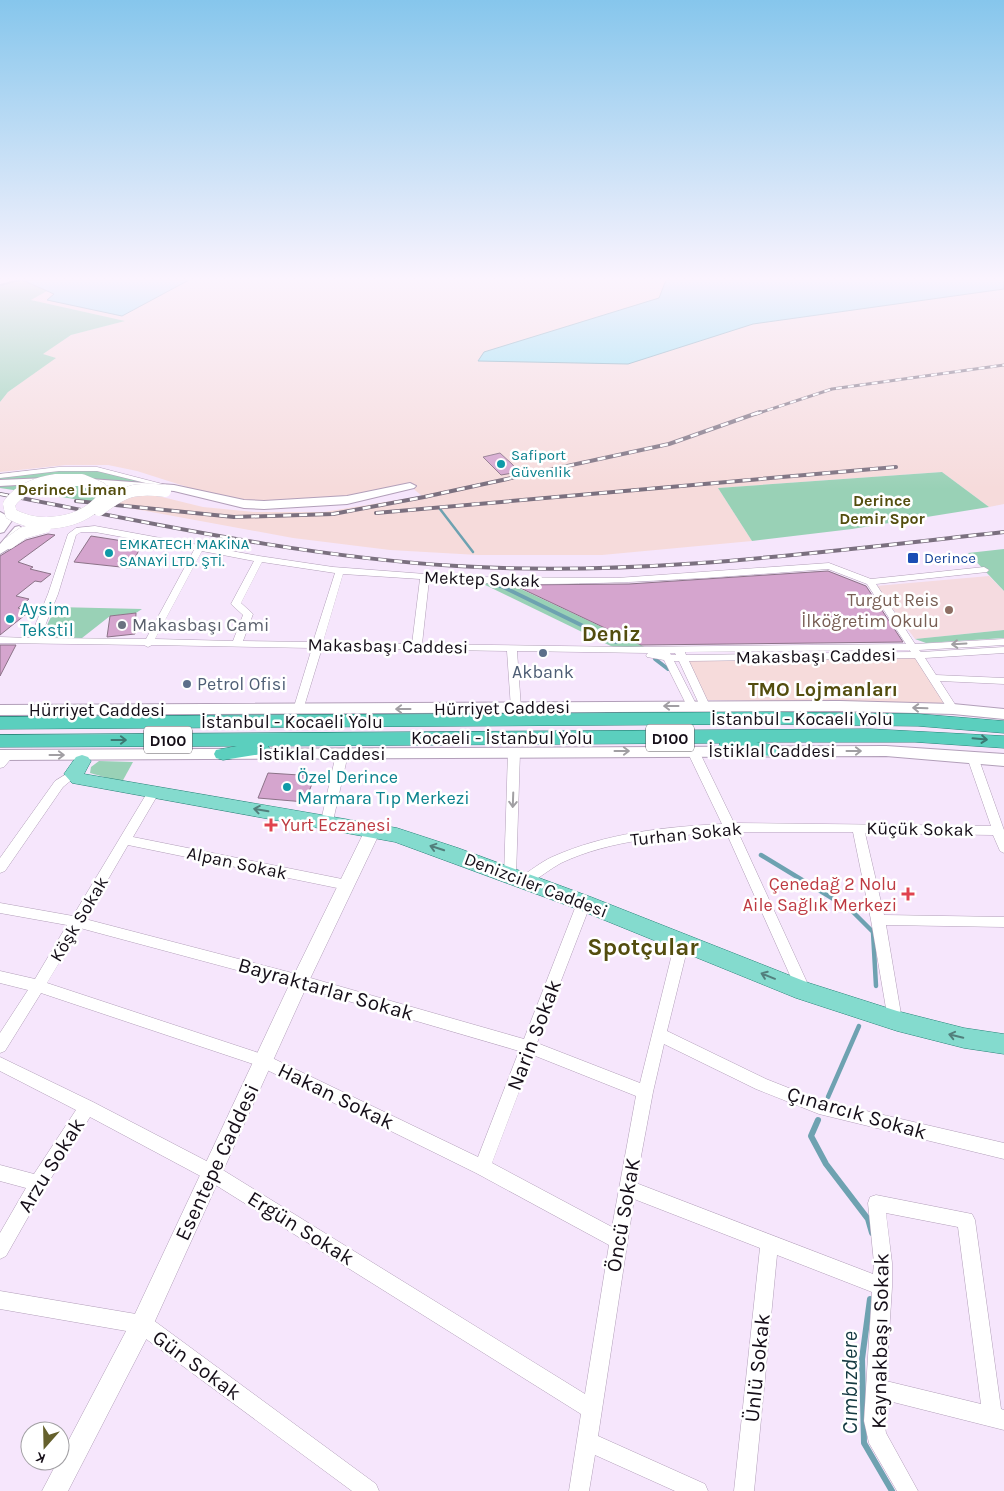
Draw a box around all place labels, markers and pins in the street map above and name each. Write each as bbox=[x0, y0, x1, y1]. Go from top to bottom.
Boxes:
place label: Safiport Güvenlik bbox=[511, 446, 571, 481]
marker: Safiport Güvenlik bbox=[495, 458, 507, 470]
place label: EMKATECH MAKİNA SANAYİ LTD. ŞTİ. bbox=[119, 535, 250, 570]
marker: EMKATECH MAKİNA SANAYİ LTD. ŞTİ. bbox=[103, 547, 115, 559]
place label: Derince bbox=[924, 549, 976, 567]
marker: Derince bbox=[906, 551, 920, 565]
place label: Turgut Reis İlköğretim Okulu bbox=[801, 589, 939, 632]
place label: Aysim Tekstil bbox=[20, 598, 74, 641]
marker: Turgut Reis İlköğretim Okulu bbox=[943, 604, 955, 616]
marker: Aysim Tekstil bbox=[4, 613, 16, 625]
place label: Makasbaşı Cami bbox=[132, 614, 270, 636]
marker: Makasbaşı Cami bbox=[116, 619, 128, 631]
marker: Akbank bbox=[537, 647, 549, 659]
place label: Akbank bbox=[512, 661, 574, 683]
place label: Petrol Ofisi bbox=[197, 673, 287, 695]
marker: Petrol Ofisi bbox=[181, 678, 193, 690]
place label: Özel Derince Marmara Tıp Merkezi bbox=[297, 766, 470, 809]
marker: Özel Derince Marmara Tıp Merkezi bbox=[281, 781, 293, 793]
place label: Yurt Eczanesi bbox=[281, 814, 391, 836]
marker: Yurt Eczanesi bbox=[265, 819, 277, 831]
place label: Çenedağ 2 Nolu Aile Sağlık Merkezi bbox=[743, 873, 897, 916]
marker: Çenedağ 2 Nolu Aile Sağlık Merkezi bbox=[901, 887, 915, 901]

